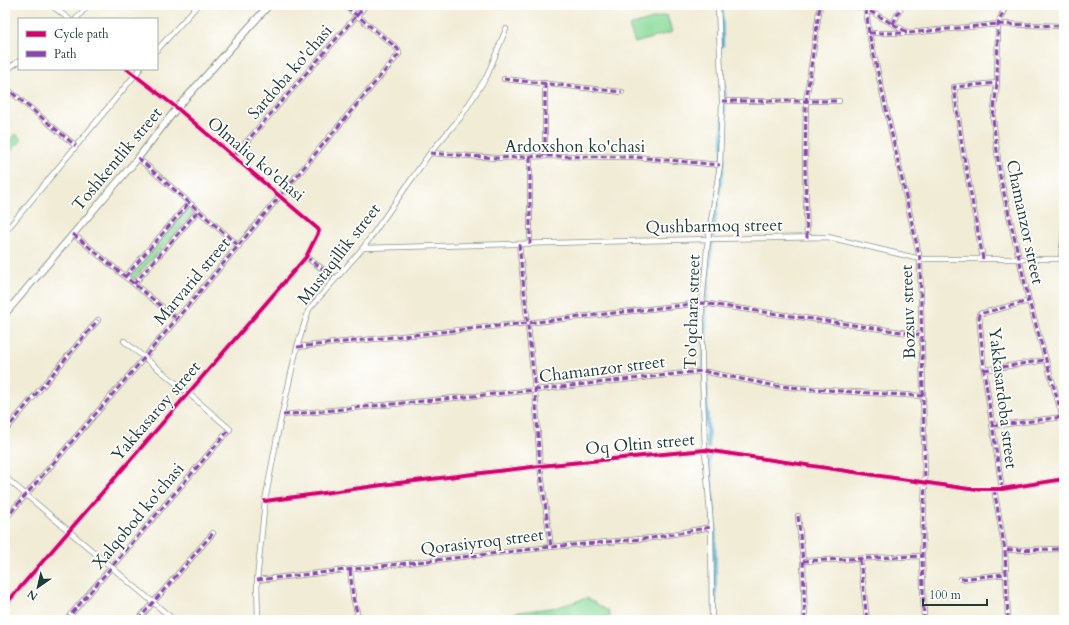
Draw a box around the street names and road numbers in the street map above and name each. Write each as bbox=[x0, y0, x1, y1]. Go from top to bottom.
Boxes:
street label: Sardoba ko'chasi bbox=[242, 20, 338, 124]
street label: Toshkentlik street bbox=[67, 102, 168, 216]
street label: Olmaliq ko'chasi bbox=[202, 111, 310, 207]
street label: Ardoxshon ko'chasi bbox=[505, 135, 645, 158]
street label: Chamanzor street bbox=[1001, 158, 1050, 287]
street label: Mustaqillik street bbox=[292, 198, 386, 309]
street label: Qushbarmoq street bbox=[645, 213, 783, 239]
street label: Marvarid street bbox=[148, 232, 236, 330]
street label: To'qchara street bbox=[678, 253, 706, 370]
street label: Bozsuv street bbox=[895, 264, 921, 360]
street label: Yakkasardoba street bbox=[983, 326, 1023, 471]
street label: Chamanzor street bbox=[538, 350, 667, 388]
street label: Yakkasaroy street bbox=[106, 356, 206, 466]
street label: Oq Oltin street bbox=[584, 428, 696, 460]
street label: Xalqobod ko'chasi bbox=[87, 458, 189, 574]
street label: Qorasiyroq street bbox=[419, 523, 546, 561]

